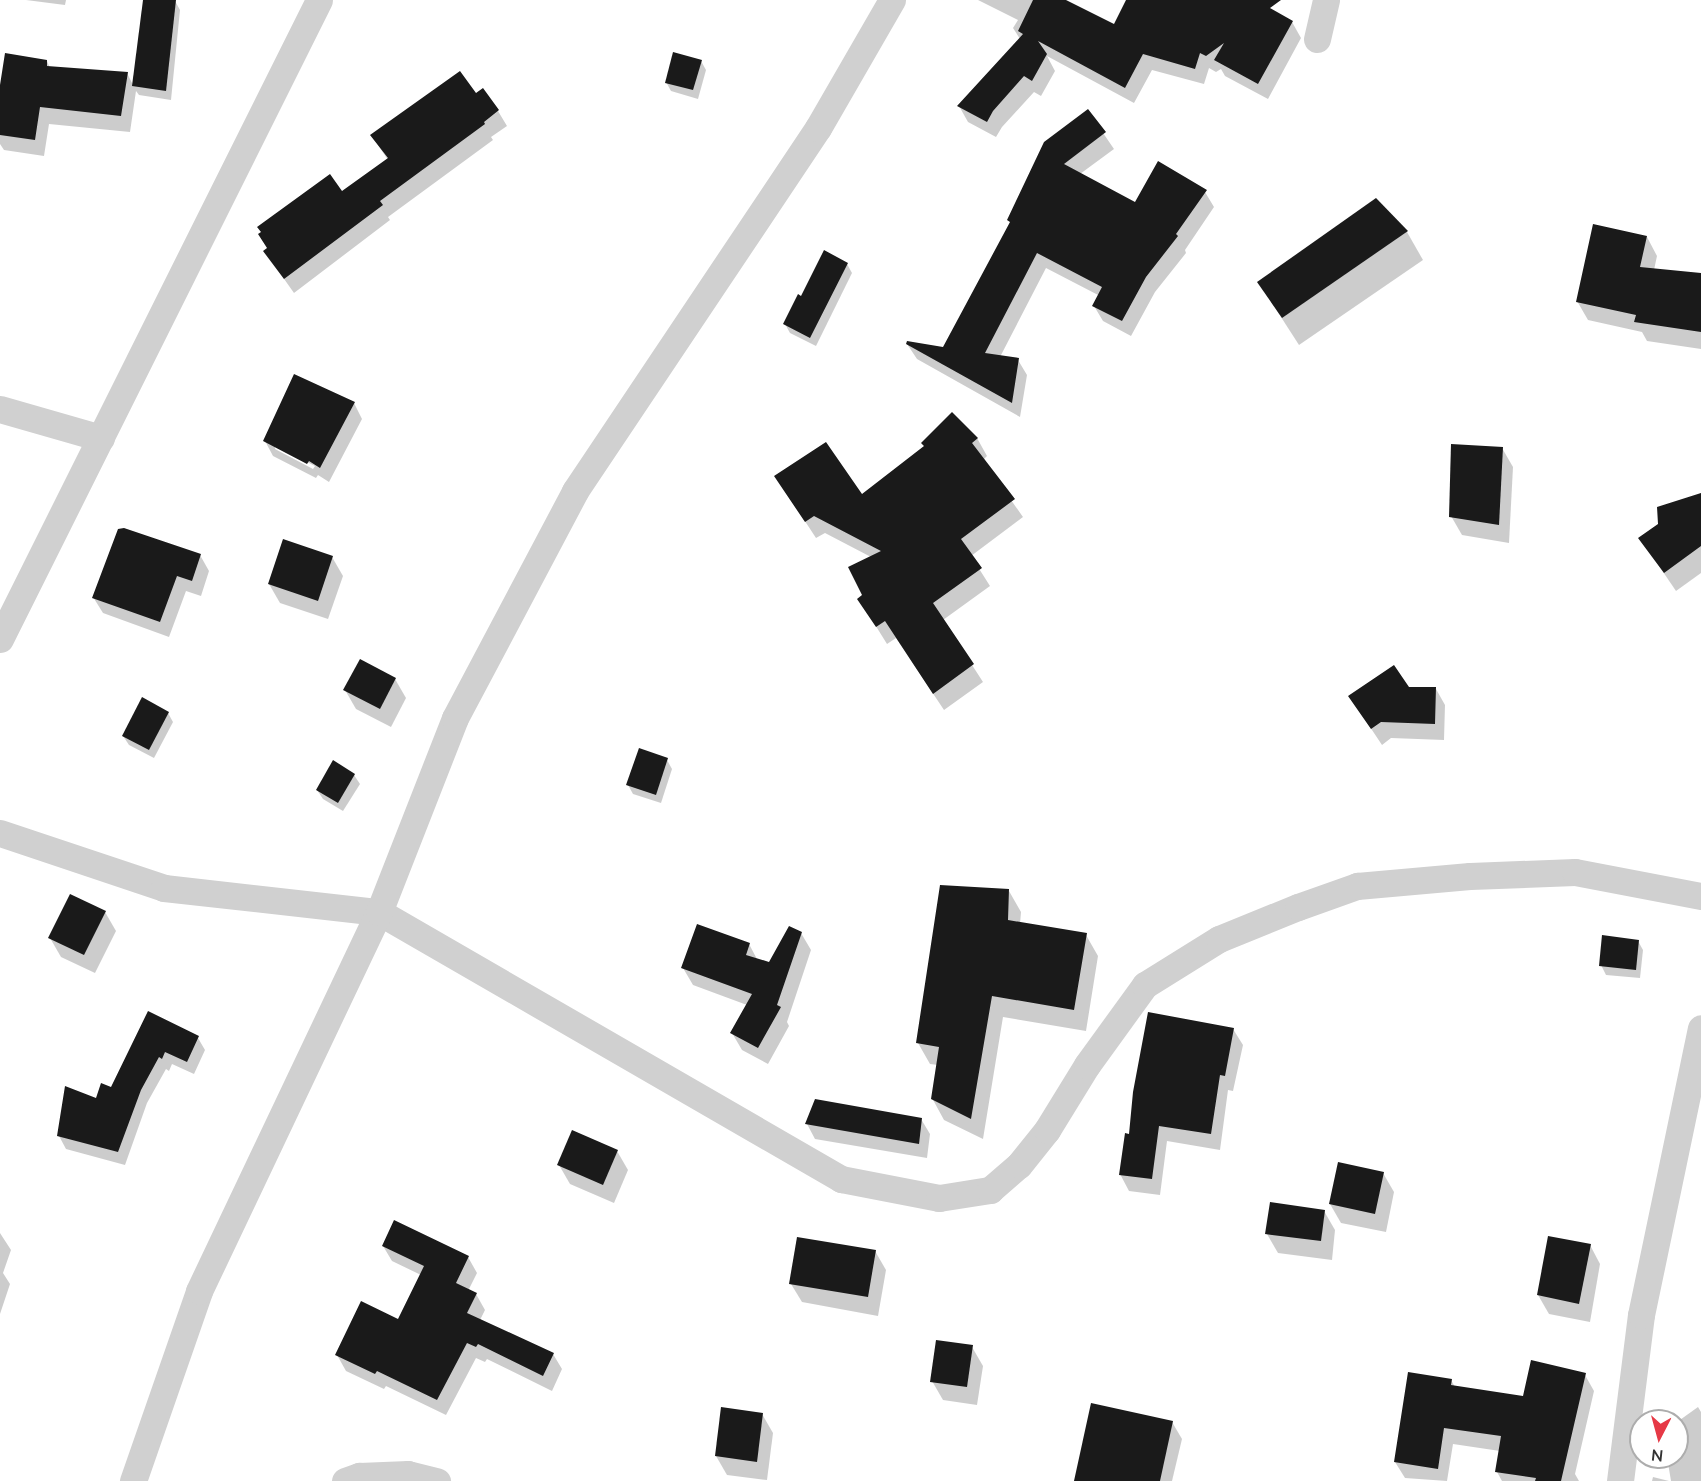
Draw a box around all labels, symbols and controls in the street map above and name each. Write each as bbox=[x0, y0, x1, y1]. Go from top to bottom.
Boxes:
north arrow bbox=[1629, 1409, 1689, 1469]
text: N bbox=[1650, 1443, 1664, 1466]

